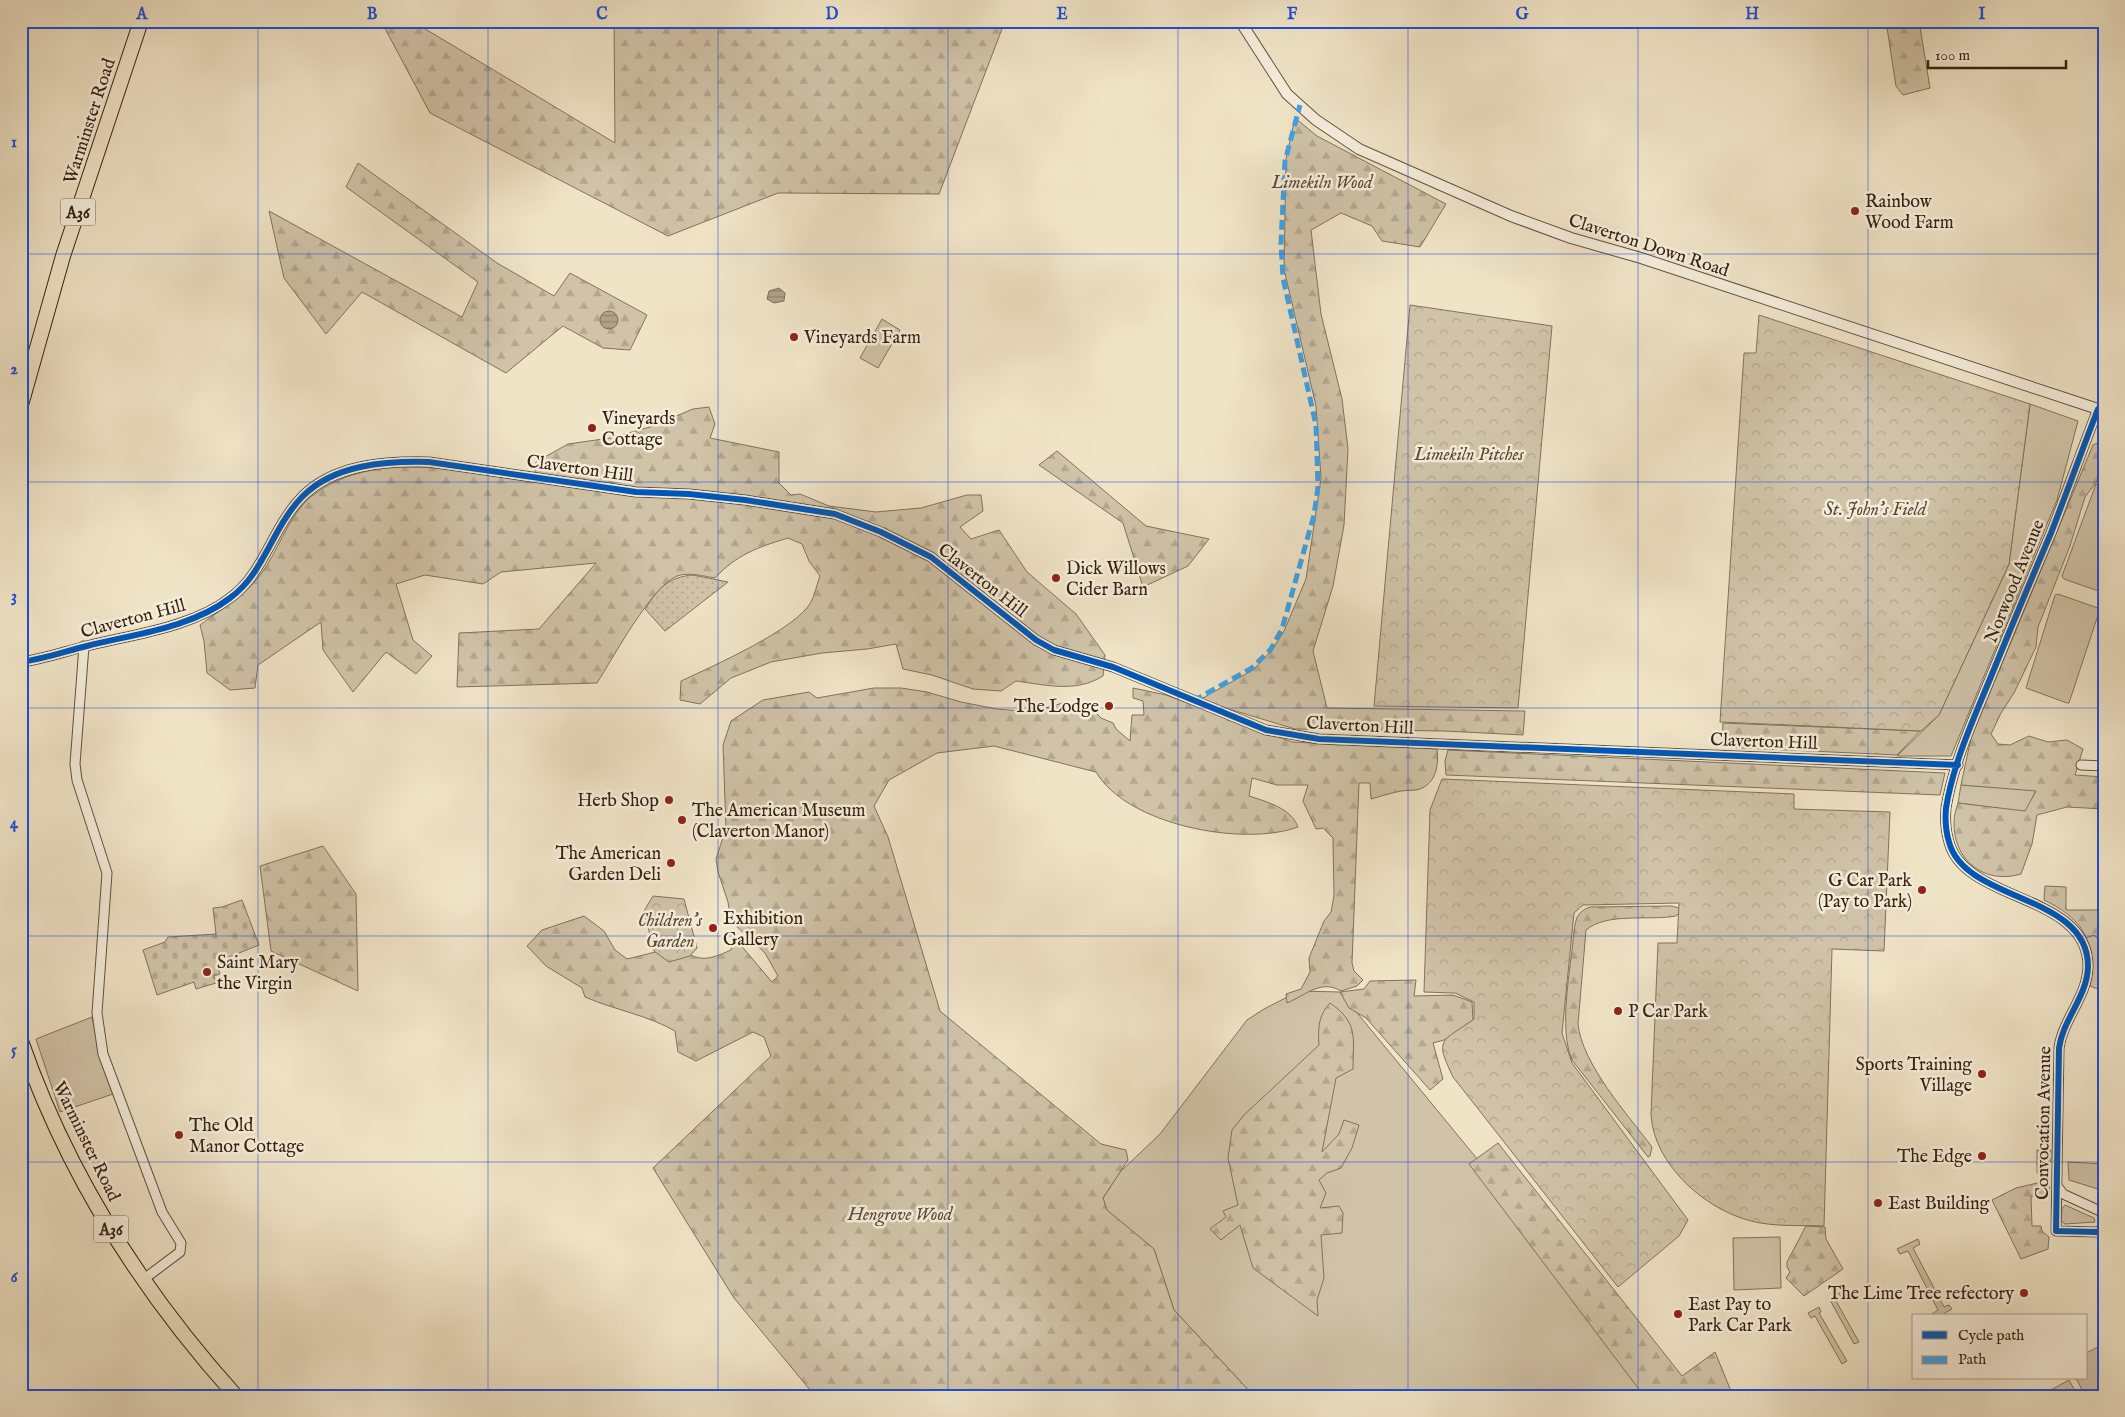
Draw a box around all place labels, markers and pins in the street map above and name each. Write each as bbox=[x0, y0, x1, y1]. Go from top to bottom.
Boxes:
place label: Rainbow Wood Farm bbox=[1865, 191, 1954, 235]
marker: Rainbow Wood Farm bbox=[1849, 205, 1861, 217]
place label: Vineyards Farm bbox=[803, 327, 921, 350]
marker: Vineyards Farm bbox=[788, 331, 800, 343]
place label: Vineyards Cottage bbox=[601, 408, 675, 452]
marker: Vineyards Cottage bbox=[586, 422, 598, 434]
place label: Dick Willows Cider Barn bbox=[1066, 558, 1166, 602]
marker: Dick Willows Cider Barn bbox=[1050, 572, 1062, 584]
place label: The Lodge bbox=[1014, 696, 1099, 719]
marker: The Lodge bbox=[1103, 700, 1115, 712]
place label: Herb Shop bbox=[577, 790, 659, 813]
marker: Herb Shop bbox=[663, 794, 675, 806]
place label: The American Museum (Claverton Manor) bbox=[692, 800, 866, 844]
marker: The American Museum (Claverton Manor) bbox=[676, 814, 688, 826]
place label: The American Garden Deli bbox=[555, 843, 661, 887]
marker: The American Garden Deli bbox=[665, 857, 677, 869]
place label: G Car Park (Pay to Park) bbox=[1818, 870, 1912, 914]
marker: G Car Park (Pay to Park) bbox=[1916, 884, 1928, 896]
place label: Exhibition Gallery bbox=[723, 908, 803, 952]
marker: Exhibition Gallery bbox=[707, 922, 719, 934]
place label: Saint Mary the Virgin bbox=[217, 952, 299, 996]
marker: Saint Mary the Virgin bbox=[201, 966, 213, 978]
place label: P Car Park bbox=[1628, 1001, 1708, 1024]
marker: P Car Park bbox=[1612, 1005, 1624, 1017]
place label: Sports Training Village bbox=[1856, 1054, 1972, 1098]
marker: Sports Training Village bbox=[1976, 1068, 1988, 1080]
place label: The Old Manor Cottage bbox=[189, 1115, 304, 1159]
marker: The Old Manor Cottage bbox=[173, 1129, 185, 1141]
place label: The Edge bbox=[1897, 1146, 1972, 1169]
marker: The Edge bbox=[1976, 1150, 1988, 1162]
place label: East Building bbox=[1888, 1193, 1990, 1216]
marker: East Building bbox=[1872, 1197, 1884, 1209]
place label: The Lime Tree refectory bbox=[1828, 1283, 2014, 1306]
marker: The Lime Tree refectory bbox=[2018, 1287, 2030, 1299]
place label: East Pay to Park Car Park bbox=[1688, 1294, 1792, 1338]
marker: East Pay to Park Car Park bbox=[1672, 1308, 1684, 1320]

